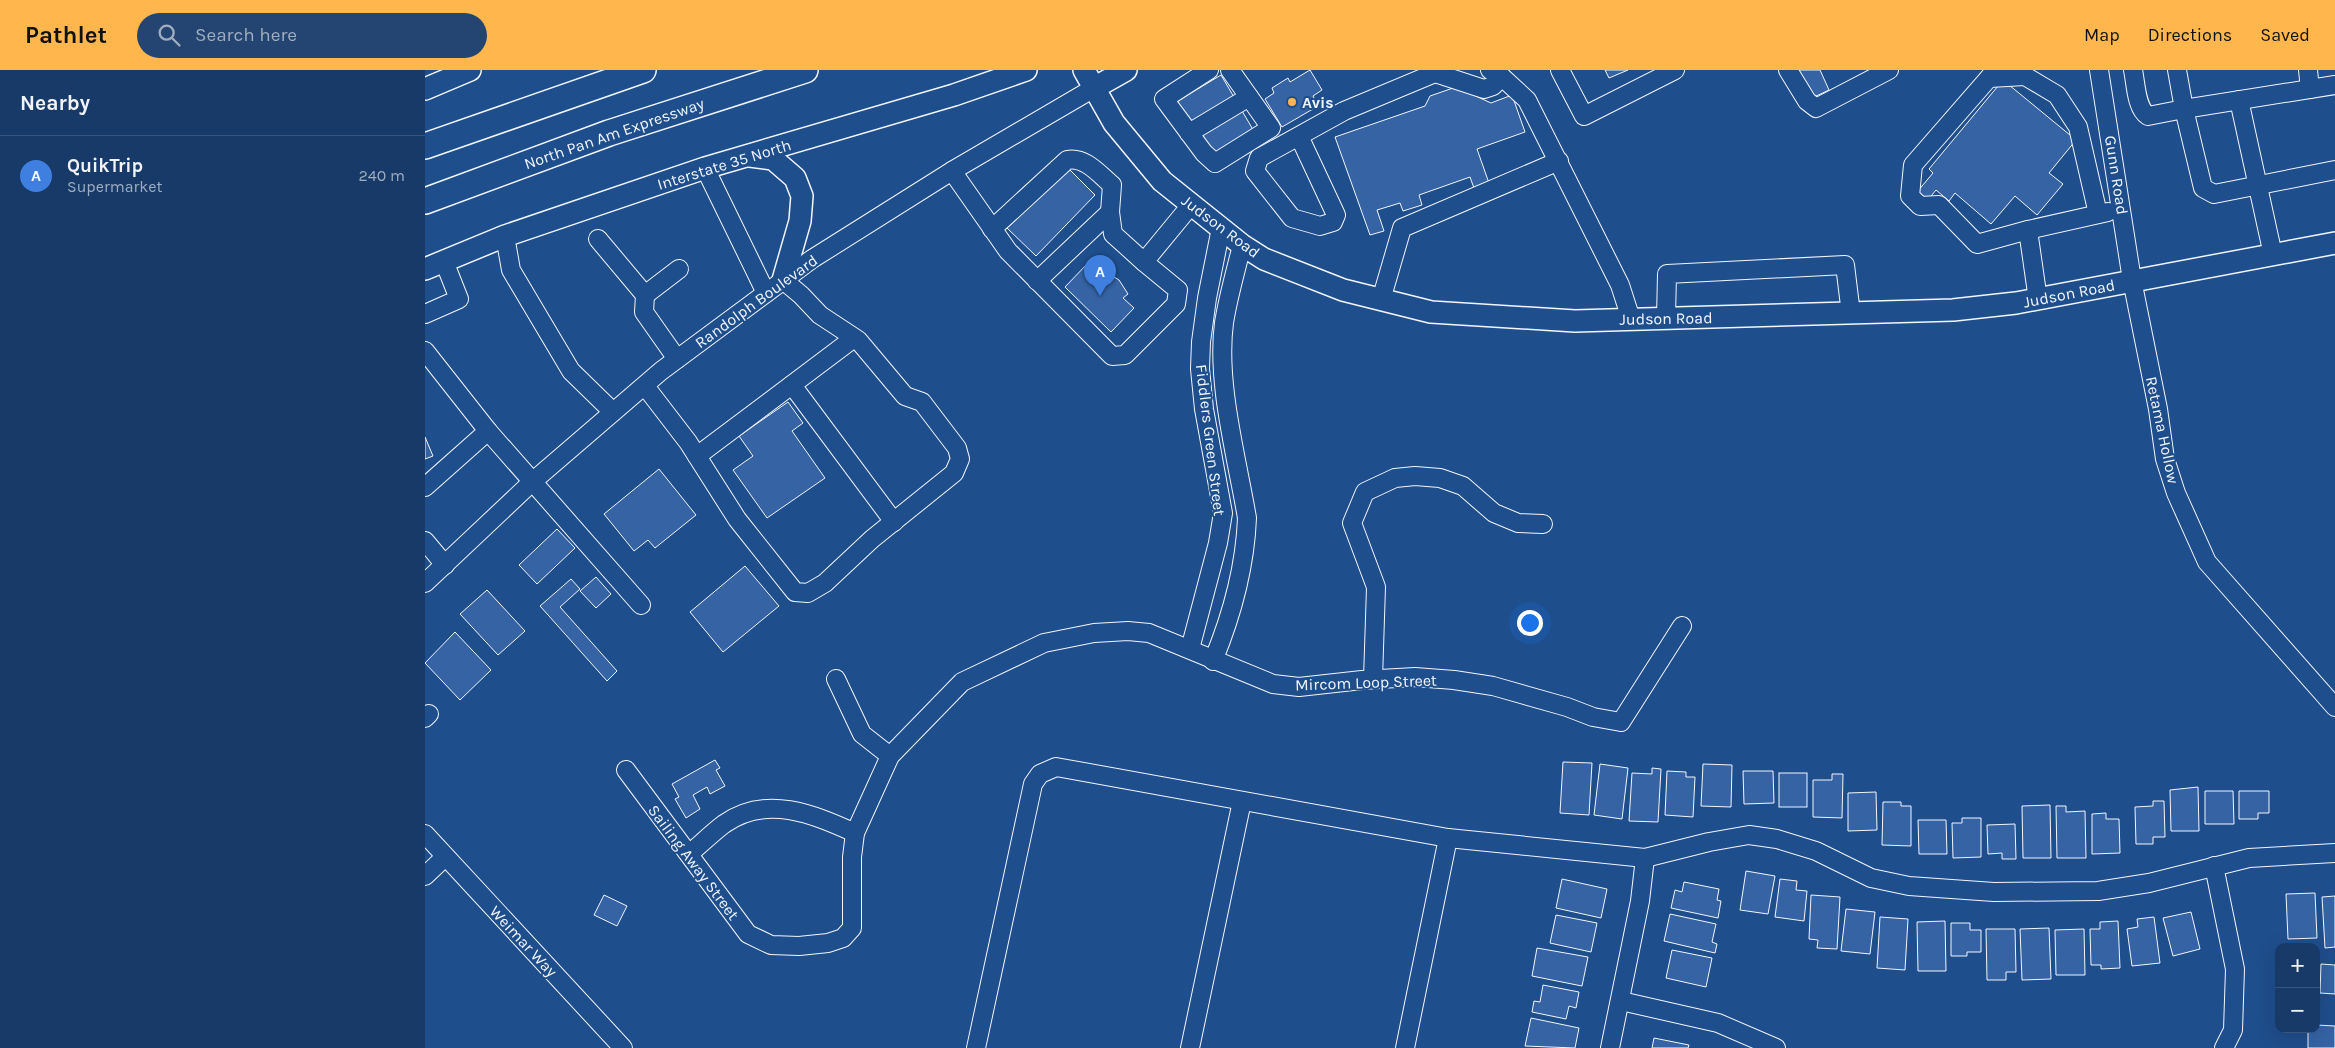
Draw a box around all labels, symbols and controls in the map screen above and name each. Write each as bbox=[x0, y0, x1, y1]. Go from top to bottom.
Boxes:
search box bbox=[137, 13, 487, 58]
text: Pathlet bbox=[25, 21, 107, 49]
icon: search bbox=[155, 21, 183, 49]
text: Search here bbox=[195, 24, 297, 46]
text: Map bbox=[2084, 24, 2120, 46]
text: Directions bbox=[2148, 24, 2232, 46]
text: Saved bbox=[2260, 24, 2310, 46]
text: Nearby bbox=[20, 91, 90, 115]
place label: Avis bbox=[1302, 93, 1334, 112]
street label: North Pan Am Expressway bbox=[522, 94, 707, 173]
marker: Avis bbox=[1286, 96, 1298, 108]
street label: Gunn Road bbox=[2101, 134, 2132, 216]
street label: Interstate 35 North bbox=[655, 135, 793, 194]
text: QuikTrip bbox=[67, 155, 143, 177]
text: A bbox=[31, 166, 41, 185]
text: 240 m bbox=[359, 166, 405, 185]
text: Supermarket bbox=[67, 177, 163, 196]
street label: Judson Road bbox=[1178, 191, 1264, 262]
street label: Randolph Boulevard bbox=[691, 251, 821, 352]
pin: A bbox=[1084, 255, 1116, 296]
street label: Judson Road bbox=[2022, 275, 2117, 312]
street label: Judson Road bbox=[1619, 308, 1713, 329]
street label: Fiddlers Green Street bbox=[1192, 363, 1229, 517]
street label: Retama Hollow bbox=[2142, 375, 2183, 486]
your location bbox=[1517, 610, 1543, 636]
street label: Mircom Loop Street bbox=[1295, 671, 1437, 694]
street label: Sailing Away Street bbox=[644, 801, 743, 924]
street label: Weimar Way bbox=[486, 902, 562, 981]
map controls bbox=[2275, 943, 2320, 1033]
button: + bbox=[2275, 943, 2320, 988]
button: − bbox=[2275, 988, 2320, 1033]

